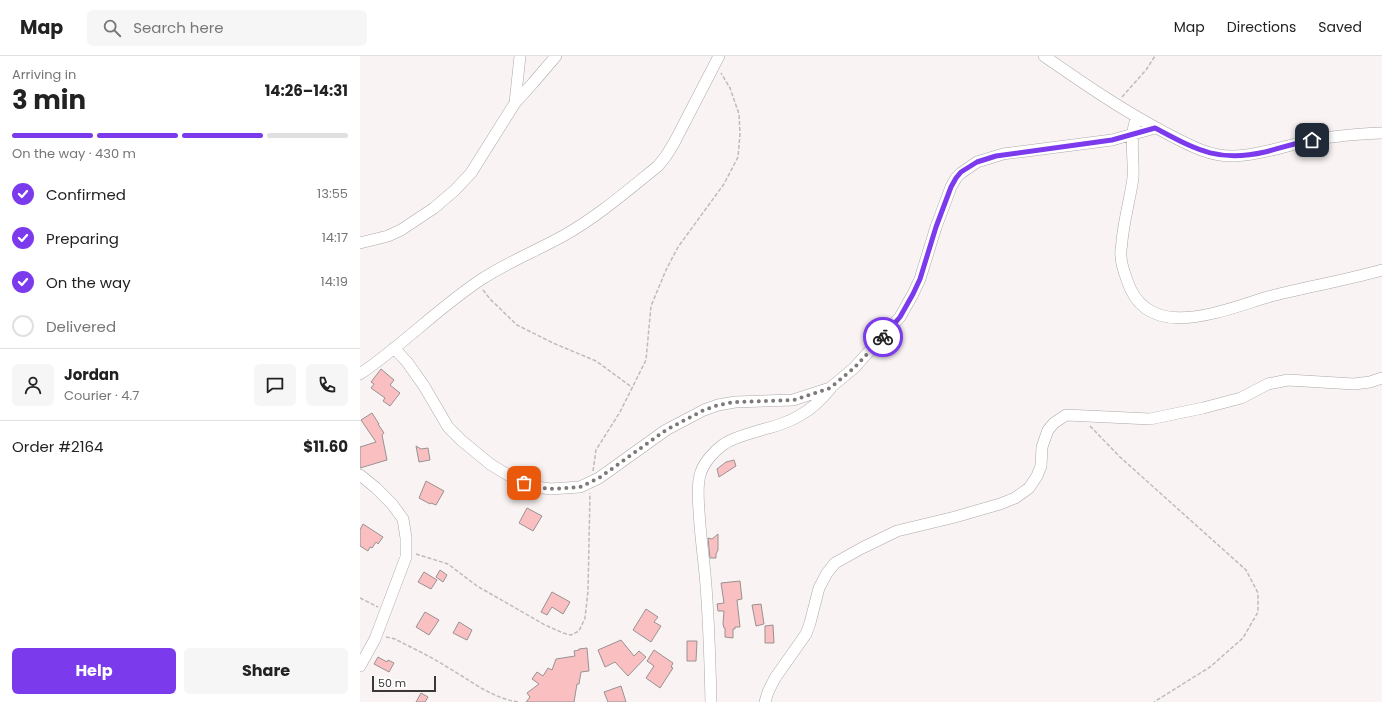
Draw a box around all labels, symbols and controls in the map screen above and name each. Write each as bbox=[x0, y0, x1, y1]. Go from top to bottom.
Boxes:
search box bbox=[87, 10, 367, 46]
text: Map bbox=[20, 14, 63, 41]
icon: search bbox=[101, 17, 123, 39]
text: Search here bbox=[133, 17, 224, 38]
text: Map bbox=[1174, 17, 1205, 37]
text: Directions bbox=[1227, 17, 1296, 37]
text: Saved bbox=[1318, 17, 1362, 37]
text: Arriving in bbox=[12, 65, 76, 84]
text: 14:26–14:31 bbox=[265, 80, 348, 101]
text: 3 min bbox=[12, 82, 86, 118]
pin bbox=[1295, 123, 1329, 157]
icon: home bbox=[1301, 129, 1323, 151]
text: On the way · 430 m bbox=[12, 144, 136, 163]
icon: check bbox=[12, 183, 34, 205]
text: Confirmed bbox=[46, 184, 126, 205]
text: 13:55 bbox=[317, 184, 348, 203]
icon: check bbox=[12, 227, 34, 249]
text: Preparing bbox=[46, 228, 119, 249]
text: 14:17 bbox=[322, 228, 348, 247]
icon: check bbox=[12, 271, 34, 293]
text: On the way bbox=[46, 272, 131, 293]
text: 14:19 bbox=[321, 272, 348, 291]
text: Delivered bbox=[46, 316, 116, 337]
courier bbox=[863, 317, 903, 357]
icon: bike bbox=[872, 326, 894, 348]
button: person bbox=[12, 364, 54, 406]
text: Jordan bbox=[64, 364, 119, 385]
button: chat bbox=[254, 364, 296, 406]
button: phone bbox=[306, 364, 348, 406]
text: Courier · 4.7 bbox=[64, 386, 139, 405]
text: Order #2164 bbox=[12, 436, 103, 457]
text: $11.60 bbox=[303, 436, 348, 457]
pin bbox=[507, 466, 541, 500]
icon: bag bbox=[513, 472, 535, 494]
button: Help bbox=[12, 648, 176, 694]
button: Share bbox=[184, 648, 348, 694]
scale bar bbox=[372, 674, 436, 693]
text: 50 m bbox=[378, 675, 406, 691]

